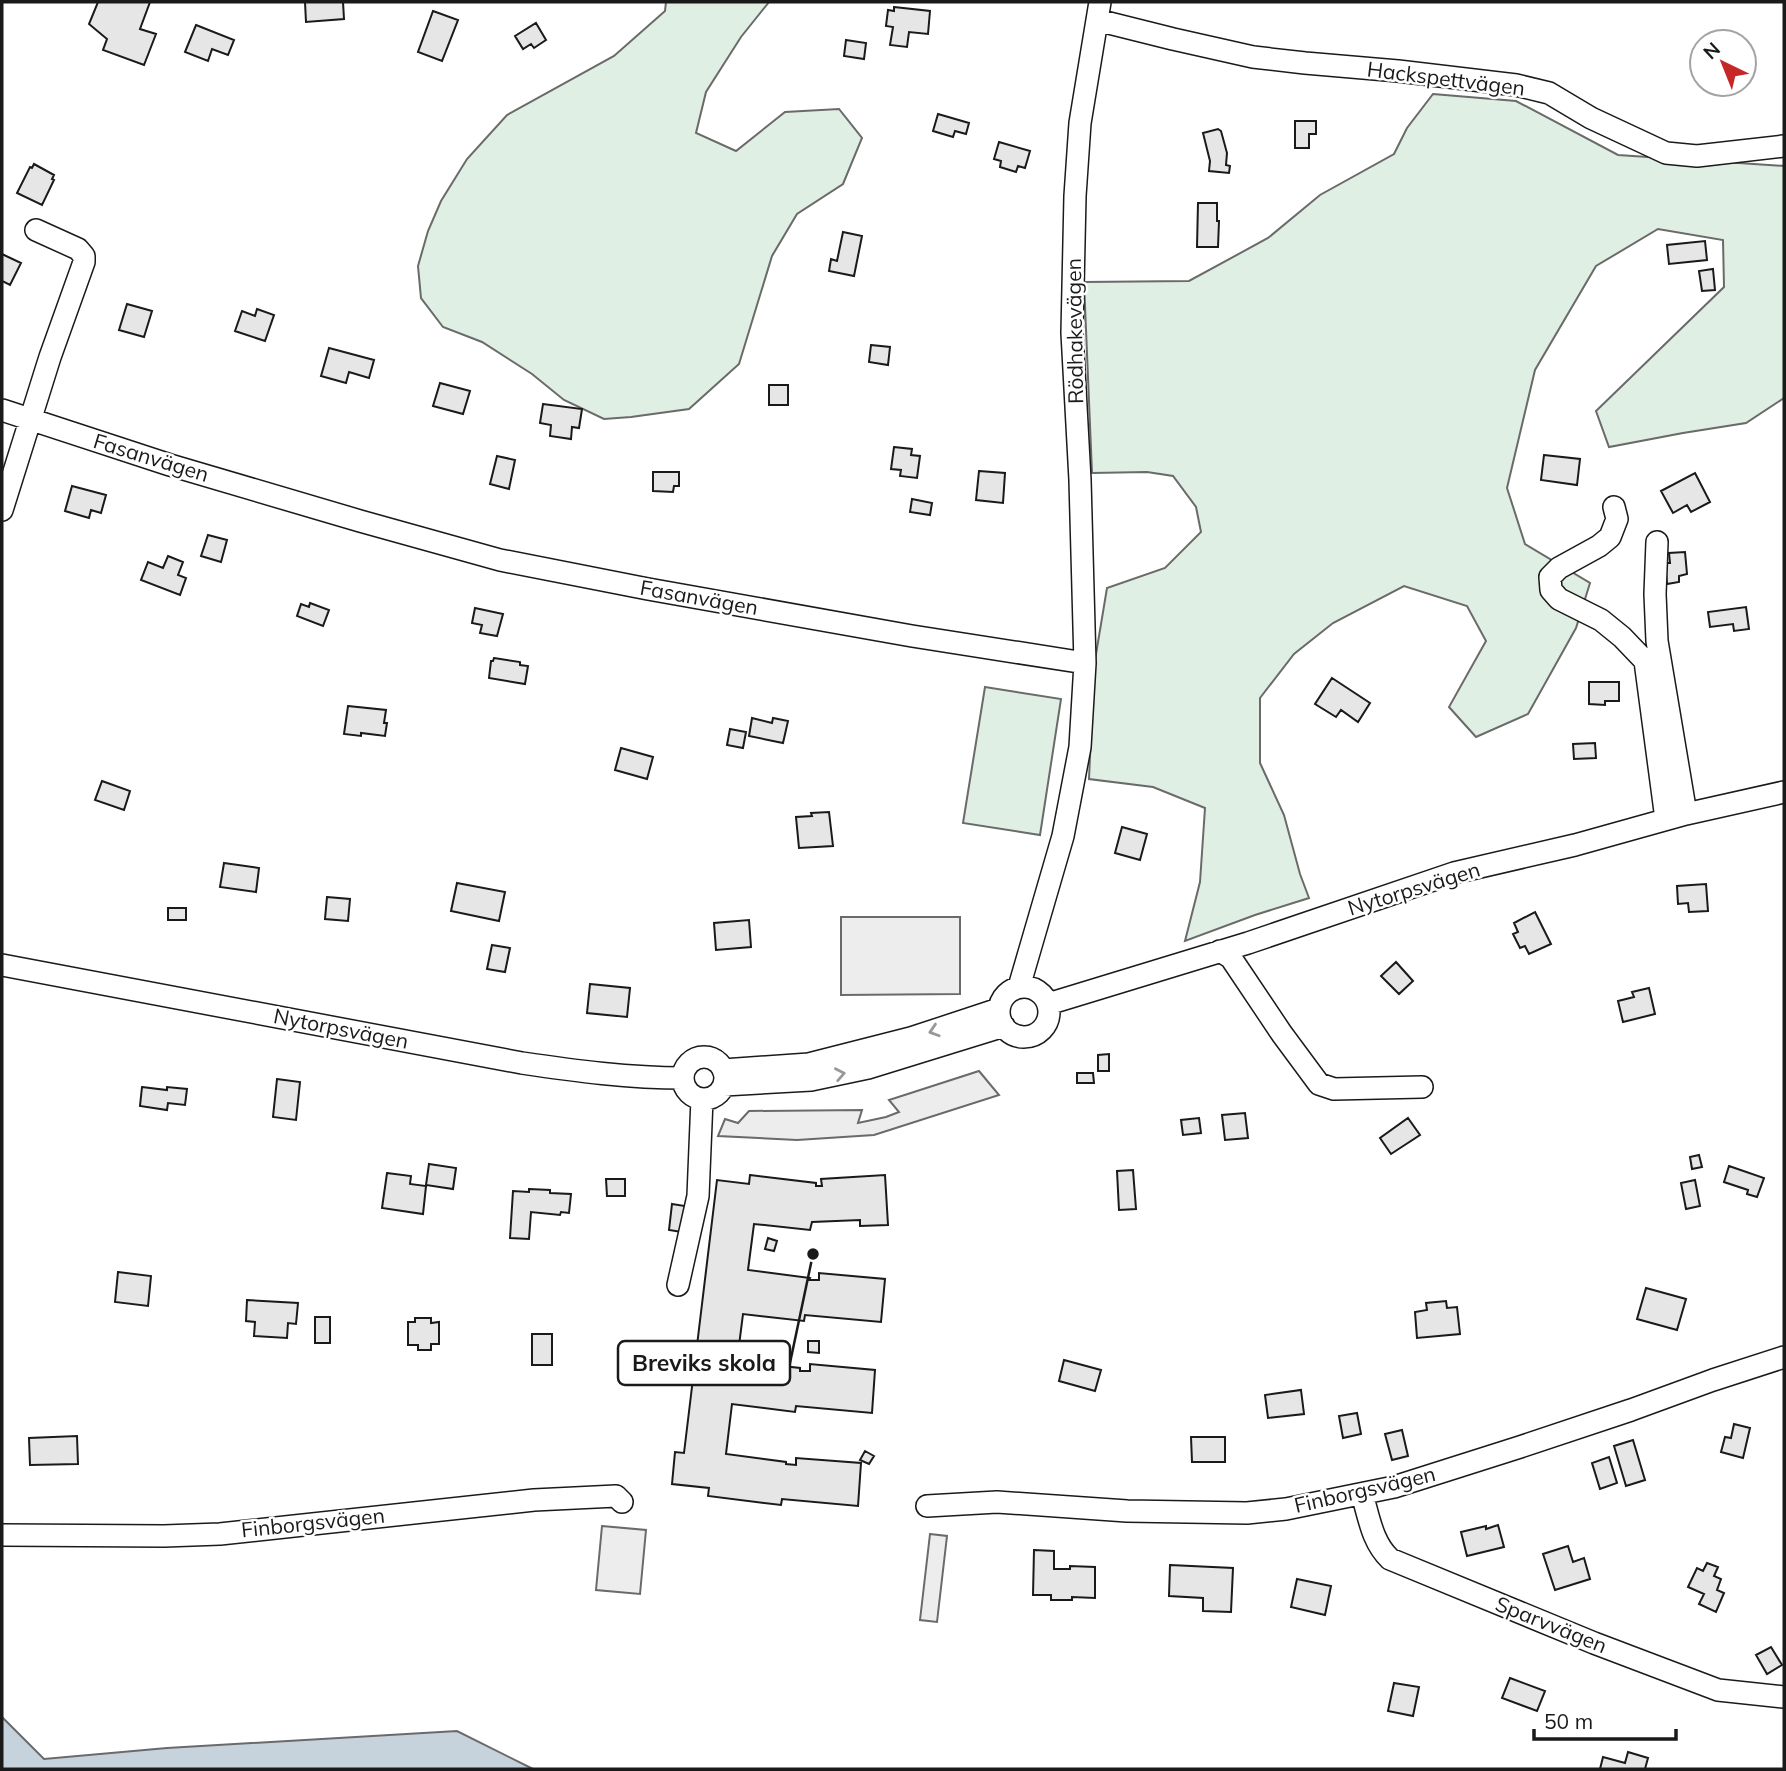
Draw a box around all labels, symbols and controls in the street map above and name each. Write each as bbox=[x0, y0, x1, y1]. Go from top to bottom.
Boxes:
north arrow bbox=[1688, 28, 1758, 98]
text: N bbox=[1698, 37, 1725, 64]
street label: Hackspettvägen bbox=[1366, 55, 1527, 101]
street label: Rödhakevägen bbox=[1060, 258, 1088, 404]
street label: Fasanvägen bbox=[90, 427, 212, 487]
street label: Fasanvägen bbox=[638, 574, 760, 620]
street label: Nytorpsvägen bbox=[1344, 856, 1483, 920]
street label: Nytorpsvägen bbox=[272, 1002, 411, 1054]
one-way arrow bbox=[928, 1022, 940, 1037]
one-way arrow bbox=[834, 1068, 846, 1083]
callout: Breviks skola bbox=[618, 1341, 790, 1385]
text: Breviks skola bbox=[632, 1348, 776, 1377]
street label: Finborgsvägen bbox=[1292, 1460, 1438, 1518]
street label: Finborgsvägen bbox=[240, 1502, 386, 1542]
street label: Sparvvägen bbox=[1492, 1590, 1611, 1658]
scale bar bbox=[1534, 1698, 1676, 1742]
text: 50 m bbox=[1544, 1708, 1593, 1734]

